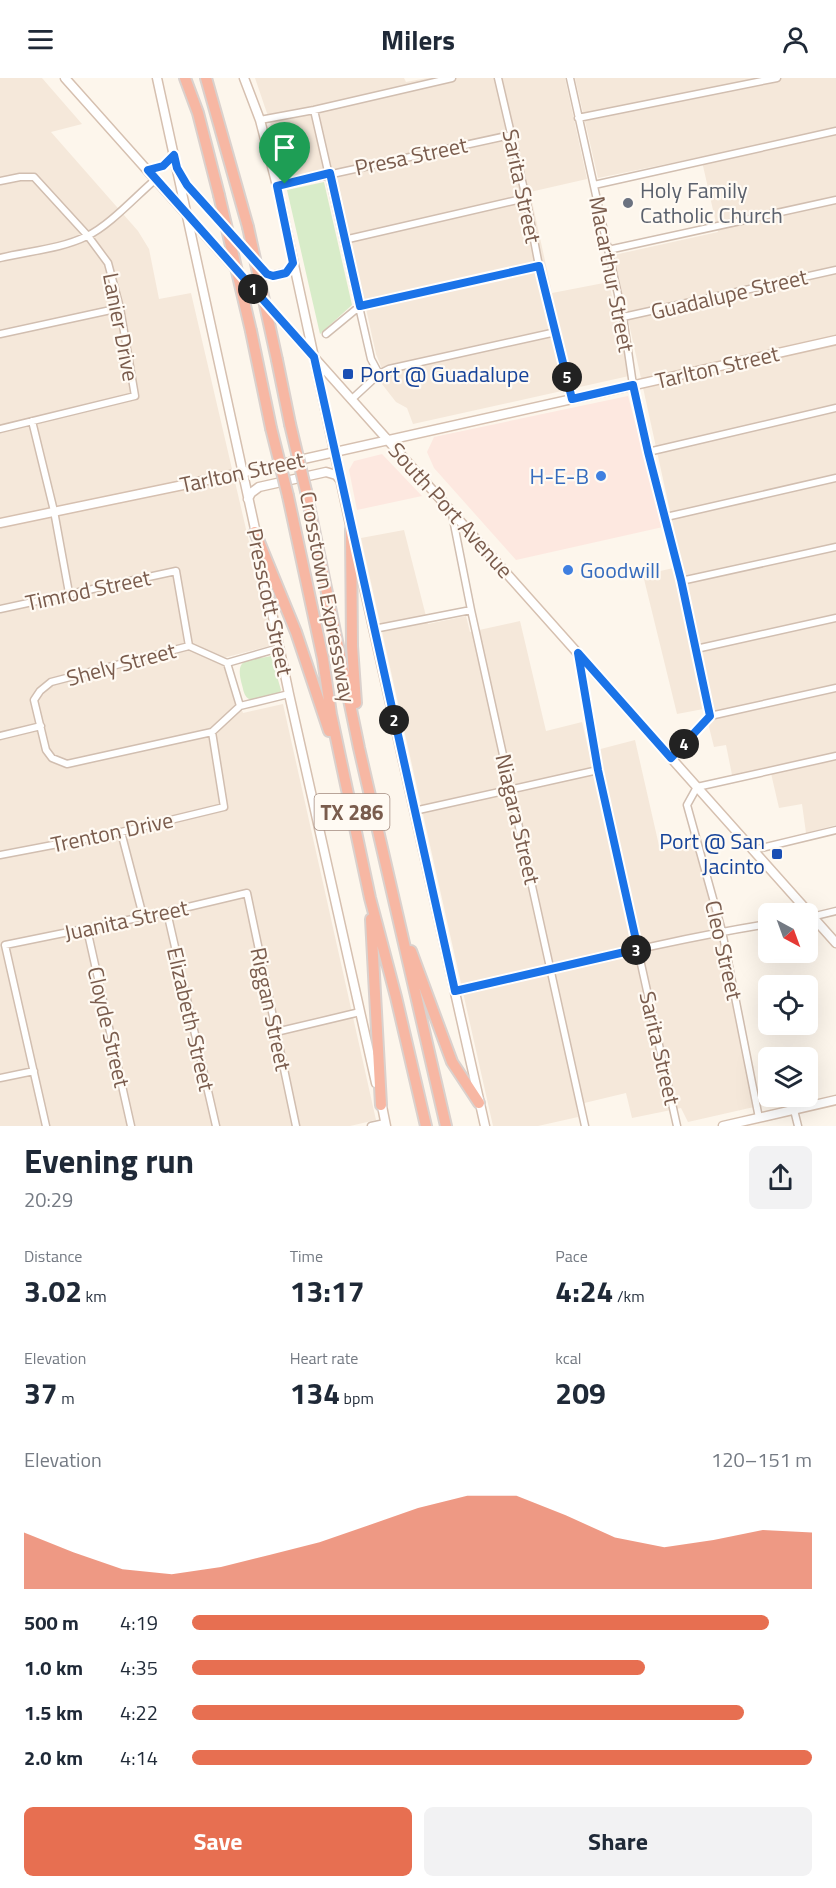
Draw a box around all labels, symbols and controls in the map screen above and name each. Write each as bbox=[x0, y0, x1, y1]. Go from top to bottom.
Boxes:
text: Milers bbox=[381, 19, 455, 60]
icon: menu bbox=[24, 23, 57, 56]
icon: person bbox=[779, 23, 812, 56]
pin bbox=[259, 122, 310, 184]
street label: Sarita Street bbox=[493, 126, 551, 246]
street label: Presa Street bbox=[352, 127, 471, 185]
icon: arrive bbox=[268, 131, 301, 164]
place label: Holy Family Catholic Church bbox=[640, 173, 783, 232]
street label: Macarthur Street bbox=[580, 193, 644, 355]
marker: Holy Family Catholic Church bbox=[621, 196, 635, 210]
street label: Guadalupe Street bbox=[647, 259, 811, 329]
street label: Lanier Drive bbox=[94, 270, 148, 384]
pin: 1 bbox=[238, 274, 268, 304]
text: 1 bbox=[249, 277, 257, 301]
street label: Tarlton Street bbox=[652, 336, 782, 398]
place label: Port @ Guadalupe bbox=[360, 357, 529, 391]
pin: 5 bbox=[552, 362, 582, 392]
text: 5 bbox=[563, 365, 571, 389]
marker: Port @ Guadalupe bbox=[341, 367, 355, 381]
street label: South Port Avenue bbox=[380, 434, 522, 586]
street label: Tarlton Street bbox=[177, 442, 307, 502]
place label: H-E-B bbox=[530, 459, 589, 493]
marker: H-E-B bbox=[594, 469, 608, 483]
street label: Crosstown Expressway bbox=[291, 488, 365, 706]
street label: Presscott Street bbox=[238, 525, 302, 679]
place label: Goodwill bbox=[580, 553, 660, 587]
street label: Timrod Street bbox=[22, 560, 154, 620]
marker: Goodwill bbox=[561, 563, 575, 577]
street label: Shely Street bbox=[62, 633, 180, 695]
pin: 2 bbox=[379, 705, 409, 735]
text: 2 bbox=[390, 708, 398, 732]
pin: 4 bbox=[669, 729, 699, 759]
text: 4 bbox=[680, 732, 688, 756]
street label: Niagara Street bbox=[486, 750, 550, 888]
road number: TX 286 bbox=[314, 794, 389, 830]
street label: Trenton Drive bbox=[48, 802, 176, 862]
place label: Port @ San Jacinto bbox=[659, 824, 765, 883]
marker: Port @ San Jacinto bbox=[770, 847, 784, 861]
street label: Juanita Street bbox=[61, 890, 191, 950]
street label: Cleo Street bbox=[696, 897, 752, 1003]
north arrow bbox=[758, 903, 818, 963]
map controls bbox=[758, 903, 818, 1107]
pin: 3 bbox=[621, 935, 651, 965]
text: 3 bbox=[632, 938, 640, 962]
street label: Elizabeth Street bbox=[158, 944, 224, 1095]
street label: Riggan Street bbox=[241, 944, 301, 1074]
street label: Cloyde Street bbox=[79, 963, 139, 1091]
button: locate bbox=[758, 975, 818, 1035]
street label: Sarita Street bbox=[630, 988, 690, 1108]
button: layers bbox=[758, 1047, 818, 1107]
text: Evening run bbox=[24, 1136, 194, 1186]
button: share bbox=[749, 1146, 812, 1209]
text: 20:29 bbox=[24, 1184, 73, 1215]
text: Distance bbox=[24, 1244, 82, 1268]
text: Time bbox=[290, 1244, 323, 1268]
text: Pace bbox=[555, 1244, 588, 1268]
text: 3.02 bbox=[24, 1268, 82, 1314]
text: 13:17 bbox=[290, 1268, 365, 1314]
text: 4:24 bbox=[555, 1268, 613, 1314]
text: km bbox=[82, 1284, 107, 1308]
text: /km bbox=[613, 1284, 645, 1308]
text: Elevation bbox=[24, 1346, 86, 1370]
text: Heart rate bbox=[290, 1346, 358, 1370]
text: kcal bbox=[555, 1346, 581, 1370]
text: 37 bbox=[24, 1370, 58, 1416]
text: 134 bbox=[290, 1370, 340, 1416]
text: 209 bbox=[555, 1370, 606, 1416]
text: m bbox=[58, 1386, 75, 1410]
text: bpm bbox=[340, 1386, 374, 1410]
text: Elevation bbox=[24, 1444, 102, 1475]
text: 120–151 m bbox=[711, 1444, 812, 1475]
text: 500 m bbox=[24, 1607, 79, 1638]
text: 4:19 bbox=[120, 1607, 158, 1638]
text: 1.0 km bbox=[24, 1652, 83, 1683]
text: 4:35 bbox=[120, 1652, 158, 1683]
text: 1.5 km bbox=[24, 1697, 83, 1728]
text: 4:22 bbox=[120, 1697, 158, 1728]
text: 2.0 km bbox=[24, 1742, 83, 1773]
text: 4:14 bbox=[120, 1742, 158, 1773]
button: Save bbox=[24, 1807, 412, 1876]
button: Share bbox=[424, 1807, 812, 1876]

